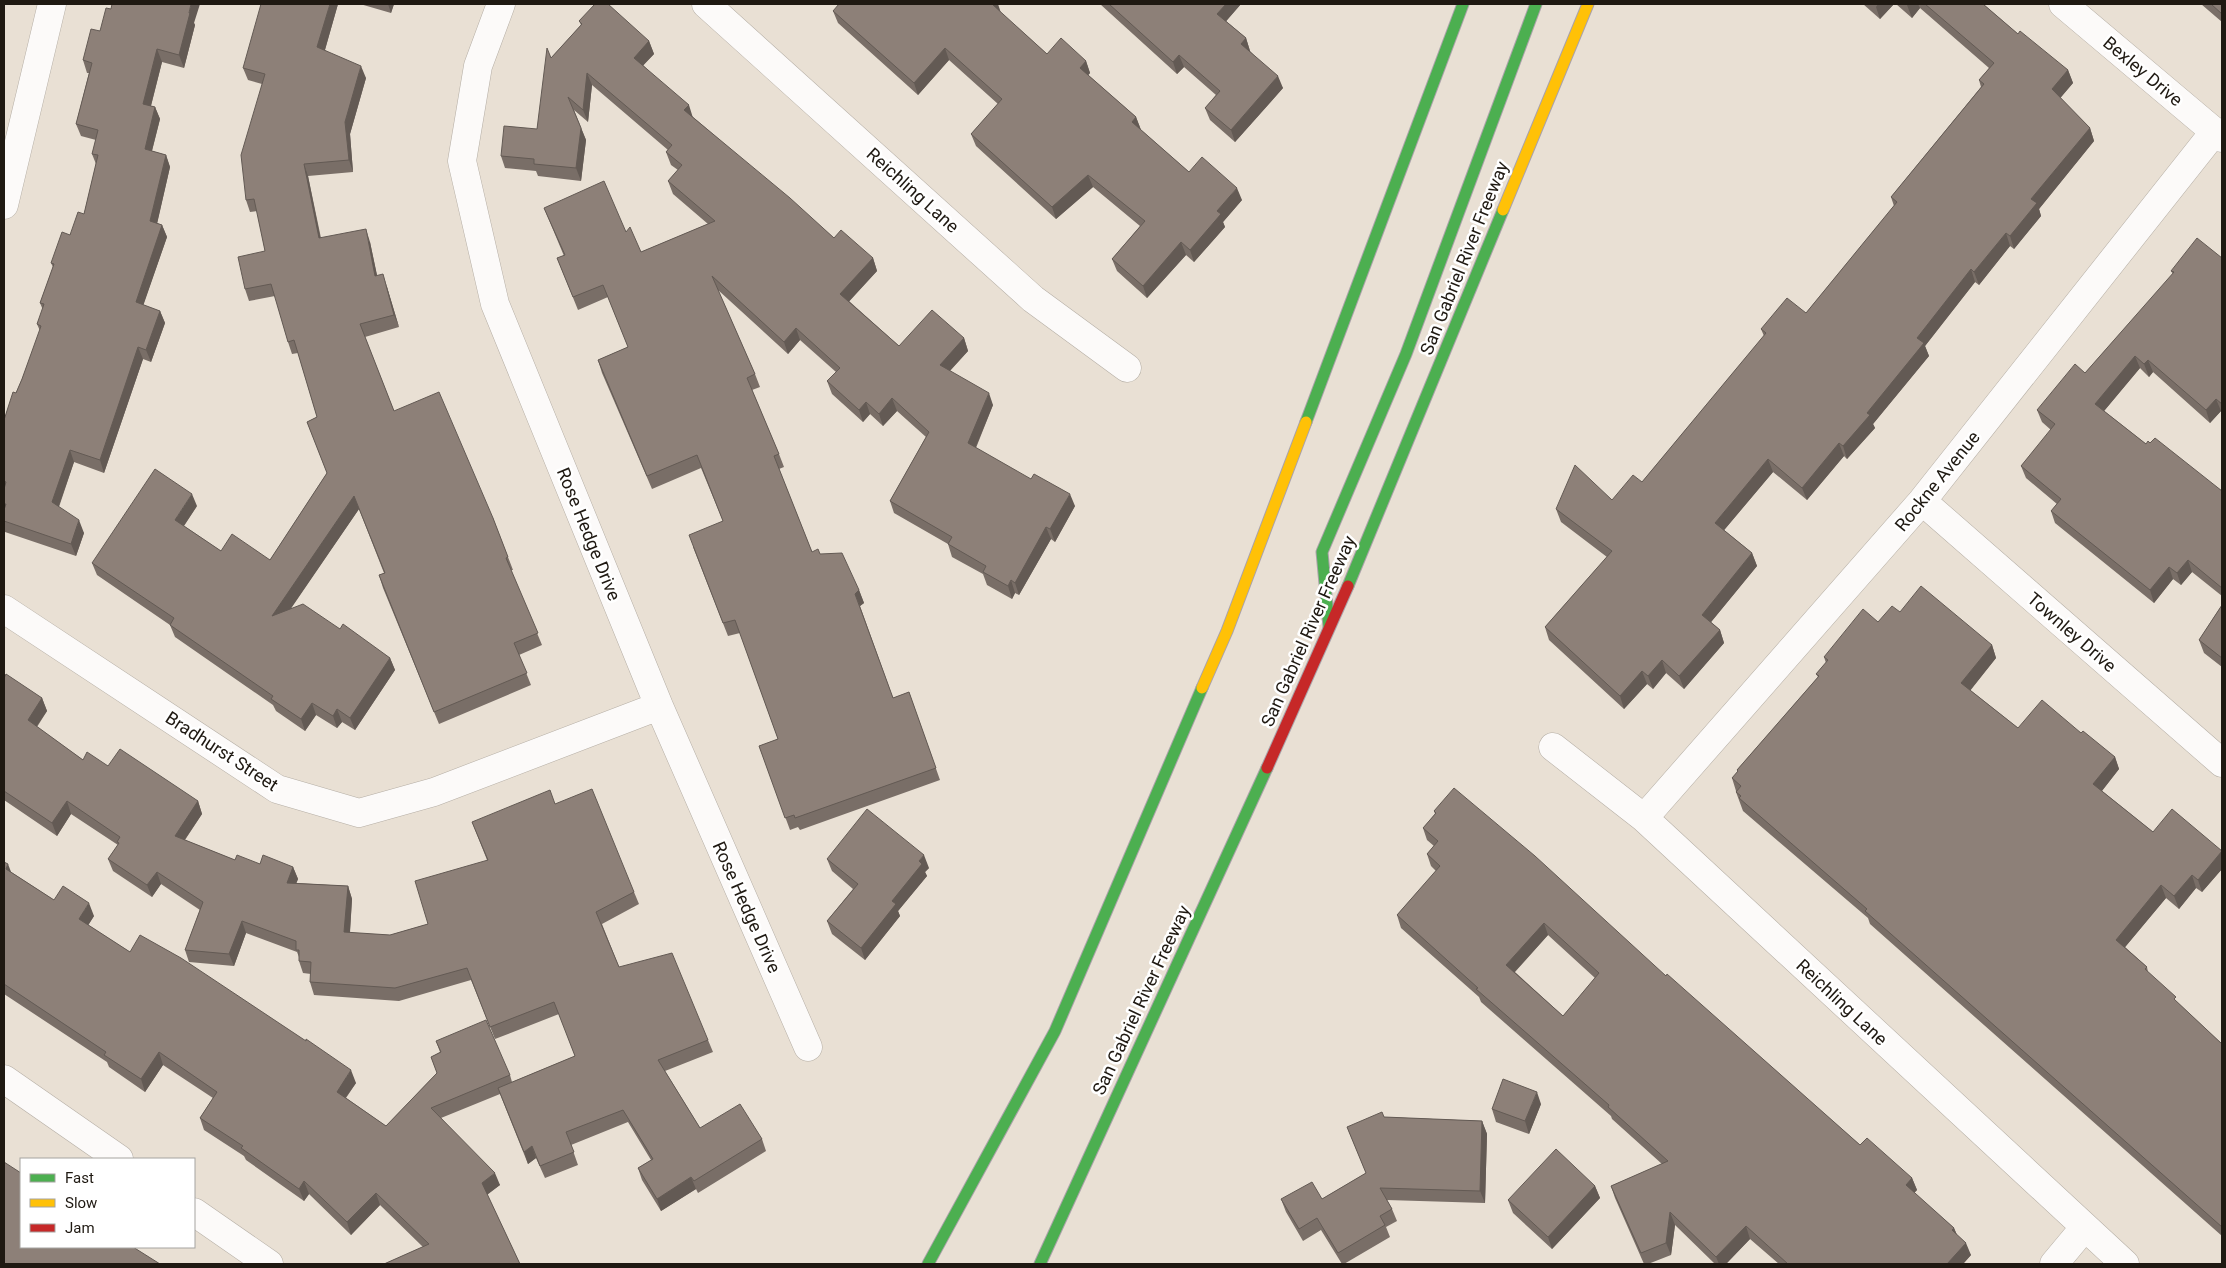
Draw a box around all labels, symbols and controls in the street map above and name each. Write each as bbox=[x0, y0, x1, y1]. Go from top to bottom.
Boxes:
street label: Bexley Drive bbox=[2099, 32, 2187, 110]
street label: Reichling Lane bbox=[863, 143, 963, 237]
street label: San Gabriel River Freeway bbox=[1416, 158, 1513, 358]
street label: Rockne Avenue bbox=[1890, 427, 1984, 535]
street label: Rose Hedge Drive bbox=[553, 464, 625, 604]
street label: San Gabriel River Freeway bbox=[1256, 532, 1360, 730]
street label: Townley Drive bbox=[2023, 588, 2121, 676]
street label: Bradhurst Street bbox=[162, 707, 282, 795]
street label: Rose Hedge Drive bbox=[709, 838, 785, 976]
street label: San Gabriel River Freeway bbox=[1088, 902, 1194, 1098]
street label: Reichling Lane bbox=[1792, 955, 1892, 1049]
legend bbox=[20, 1158, 195, 1248]
text: Fast bbox=[65, 1169, 94, 1187]
text: Slow bbox=[65, 1194, 97, 1212]
text: Jam bbox=[65, 1219, 95, 1237]

